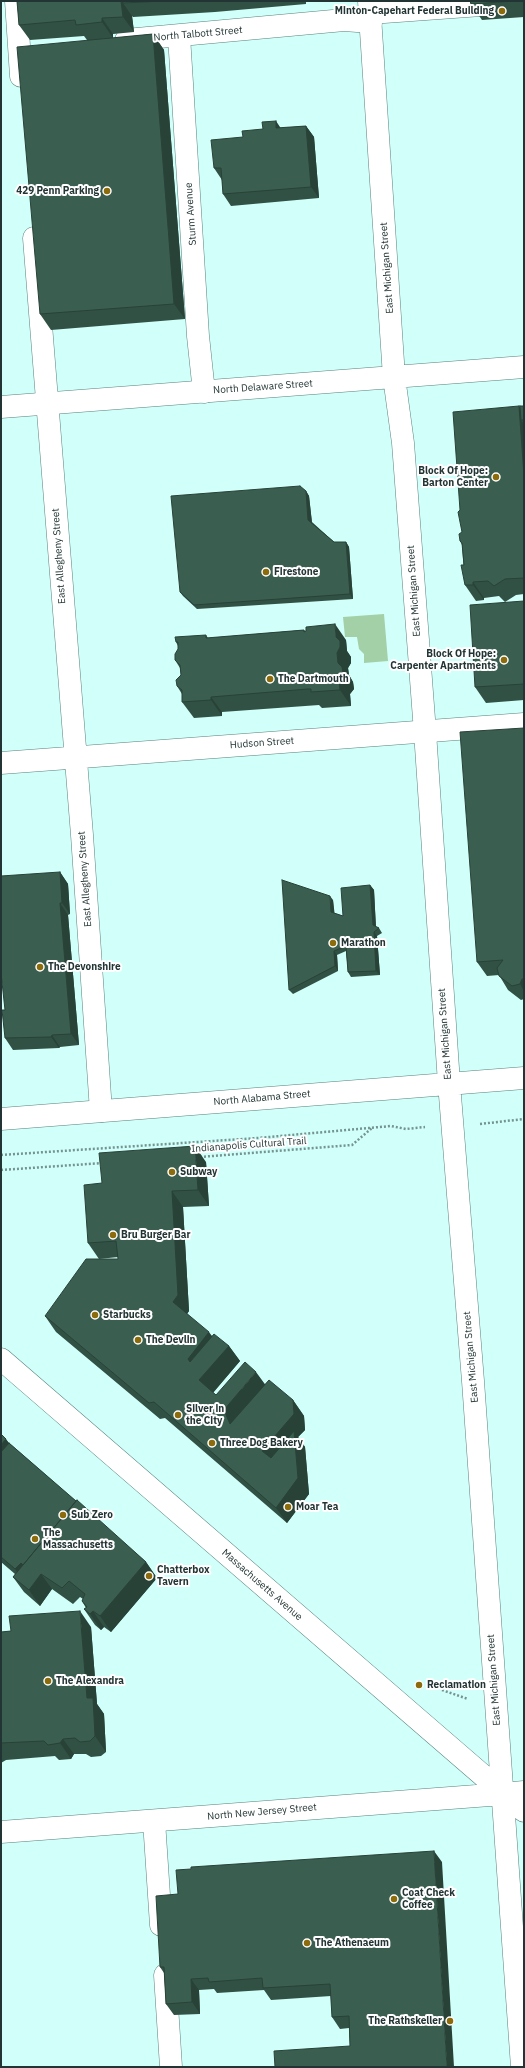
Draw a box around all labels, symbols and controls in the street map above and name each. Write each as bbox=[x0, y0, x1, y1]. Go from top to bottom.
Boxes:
place label: Minton-Capehart Federal Building bbox=[335, 5, 494, 17]
marker: Minton-Capehart Federal Building bbox=[497, 6, 507, 16]
street label: North Talbott Street bbox=[153, 24, 243, 44]
street label: Sturm Avenue bbox=[183, 182, 199, 246]
place label: 429 Penn Parking bbox=[16, 185, 99, 197]
marker: 429 Penn Parking bbox=[102, 186, 112, 196]
street label: East Michigan Street bbox=[378, 222, 396, 314]
street label: North Delaware Street bbox=[213, 378, 313, 396]
place label: Block Of Hope: Barton Center bbox=[418, 465, 488, 488]
marker: Block Of Hope: Barton Center bbox=[491, 472, 501, 482]
street label: East Allegheny Street bbox=[50, 508, 68, 604]
street label: East Michigan Street bbox=[405, 545, 423, 637]
place label: Firestone bbox=[274, 566, 318, 578]
marker: Firestone bbox=[261, 567, 271, 577]
place label: Block Of Hope: Carpenter Apartments bbox=[390, 648, 496, 672]
marker: Block Of Hope: Carpenter Apartments bbox=[499, 655, 509, 665]
place label: The Dartmouth bbox=[278, 673, 349, 685]
marker: The Dartmouth bbox=[265, 674, 275, 684]
street label: Hudson Street bbox=[229, 735, 295, 751]
street label: East Allegheny Street bbox=[76, 831, 94, 927]
place label: Marathon bbox=[341, 937, 386, 949]
marker: Marathon bbox=[328, 938, 338, 948]
place label: The Devonshire bbox=[48, 961, 121, 973]
marker: The Devonshire bbox=[35, 962, 45, 972]
street label: East Michigan Street bbox=[436, 988, 454, 1080]
street label: North Alabama Street bbox=[213, 1088, 311, 1108]
street label: Indianapolis Cultural Trail bbox=[191, 1135, 307, 1155]
place label: Subway bbox=[180, 1166, 217, 1178]
marker: Subway bbox=[167, 1167, 177, 1177]
place label: Bru Burger Bar bbox=[121, 1229, 190, 1241]
marker: Bru Burger Bar bbox=[108, 1230, 118, 1240]
place label: Starbucks bbox=[103, 1309, 151, 1321]
marker: Starbucks bbox=[90, 1310, 100, 1320]
street label: East Michigan Street bbox=[461, 1311, 481, 1403]
place label: The Devlin bbox=[146, 1334, 195, 1346]
marker: The Devlin bbox=[133, 1335, 143, 1345]
place label: Silver in the City bbox=[186, 1403, 224, 1426]
marker: Silver in the City bbox=[173, 1410, 183, 1420]
place label: Three Dog Bakery bbox=[220, 1437, 303, 1449]
marker: Three Dog Bakery bbox=[207, 1438, 217, 1448]
place label: Moar Tea bbox=[296, 1501, 338, 1513]
marker: Moar Tea bbox=[283, 1502, 293, 1512]
place label: Sub Zero bbox=[71, 1509, 113, 1521]
marker: Sub Zero bbox=[58, 1510, 68, 1520]
place label: The Massachusetts bbox=[43, 1527, 113, 1550]
marker: The Massachusetts bbox=[30, 1534, 40, 1544]
street label: Massachusetts Avenue bbox=[219, 1547, 305, 1623]
place label: Chatterbox Tavern bbox=[157, 1564, 209, 1588]
marker: Chatterbox Tavern bbox=[144, 1571, 154, 1581]
street label: East Michigan Street bbox=[485, 1634, 503, 1726]
place label: The Alexandra bbox=[56, 1675, 124, 1687]
marker: The Alexandra bbox=[43, 1676, 53, 1686]
place label: Reclamation bbox=[427, 1679, 486, 1691]
marker: Reclamation bbox=[414, 1680, 424, 1690]
street label: North New Jersey Street bbox=[207, 1801, 317, 1823]
place label: Coat Check Coffee bbox=[402, 1887, 455, 1910]
marker: Coat Check Coffee bbox=[389, 1894, 399, 1904]
place label: The Athenaeum bbox=[315, 1937, 389, 1949]
marker: The Athenaeum bbox=[302, 1938, 312, 1948]
place label: The Rathskeller bbox=[368, 2015, 442, 2027]
marker: The Rathskeller bbox=[445, 2016, 455, 2026]

